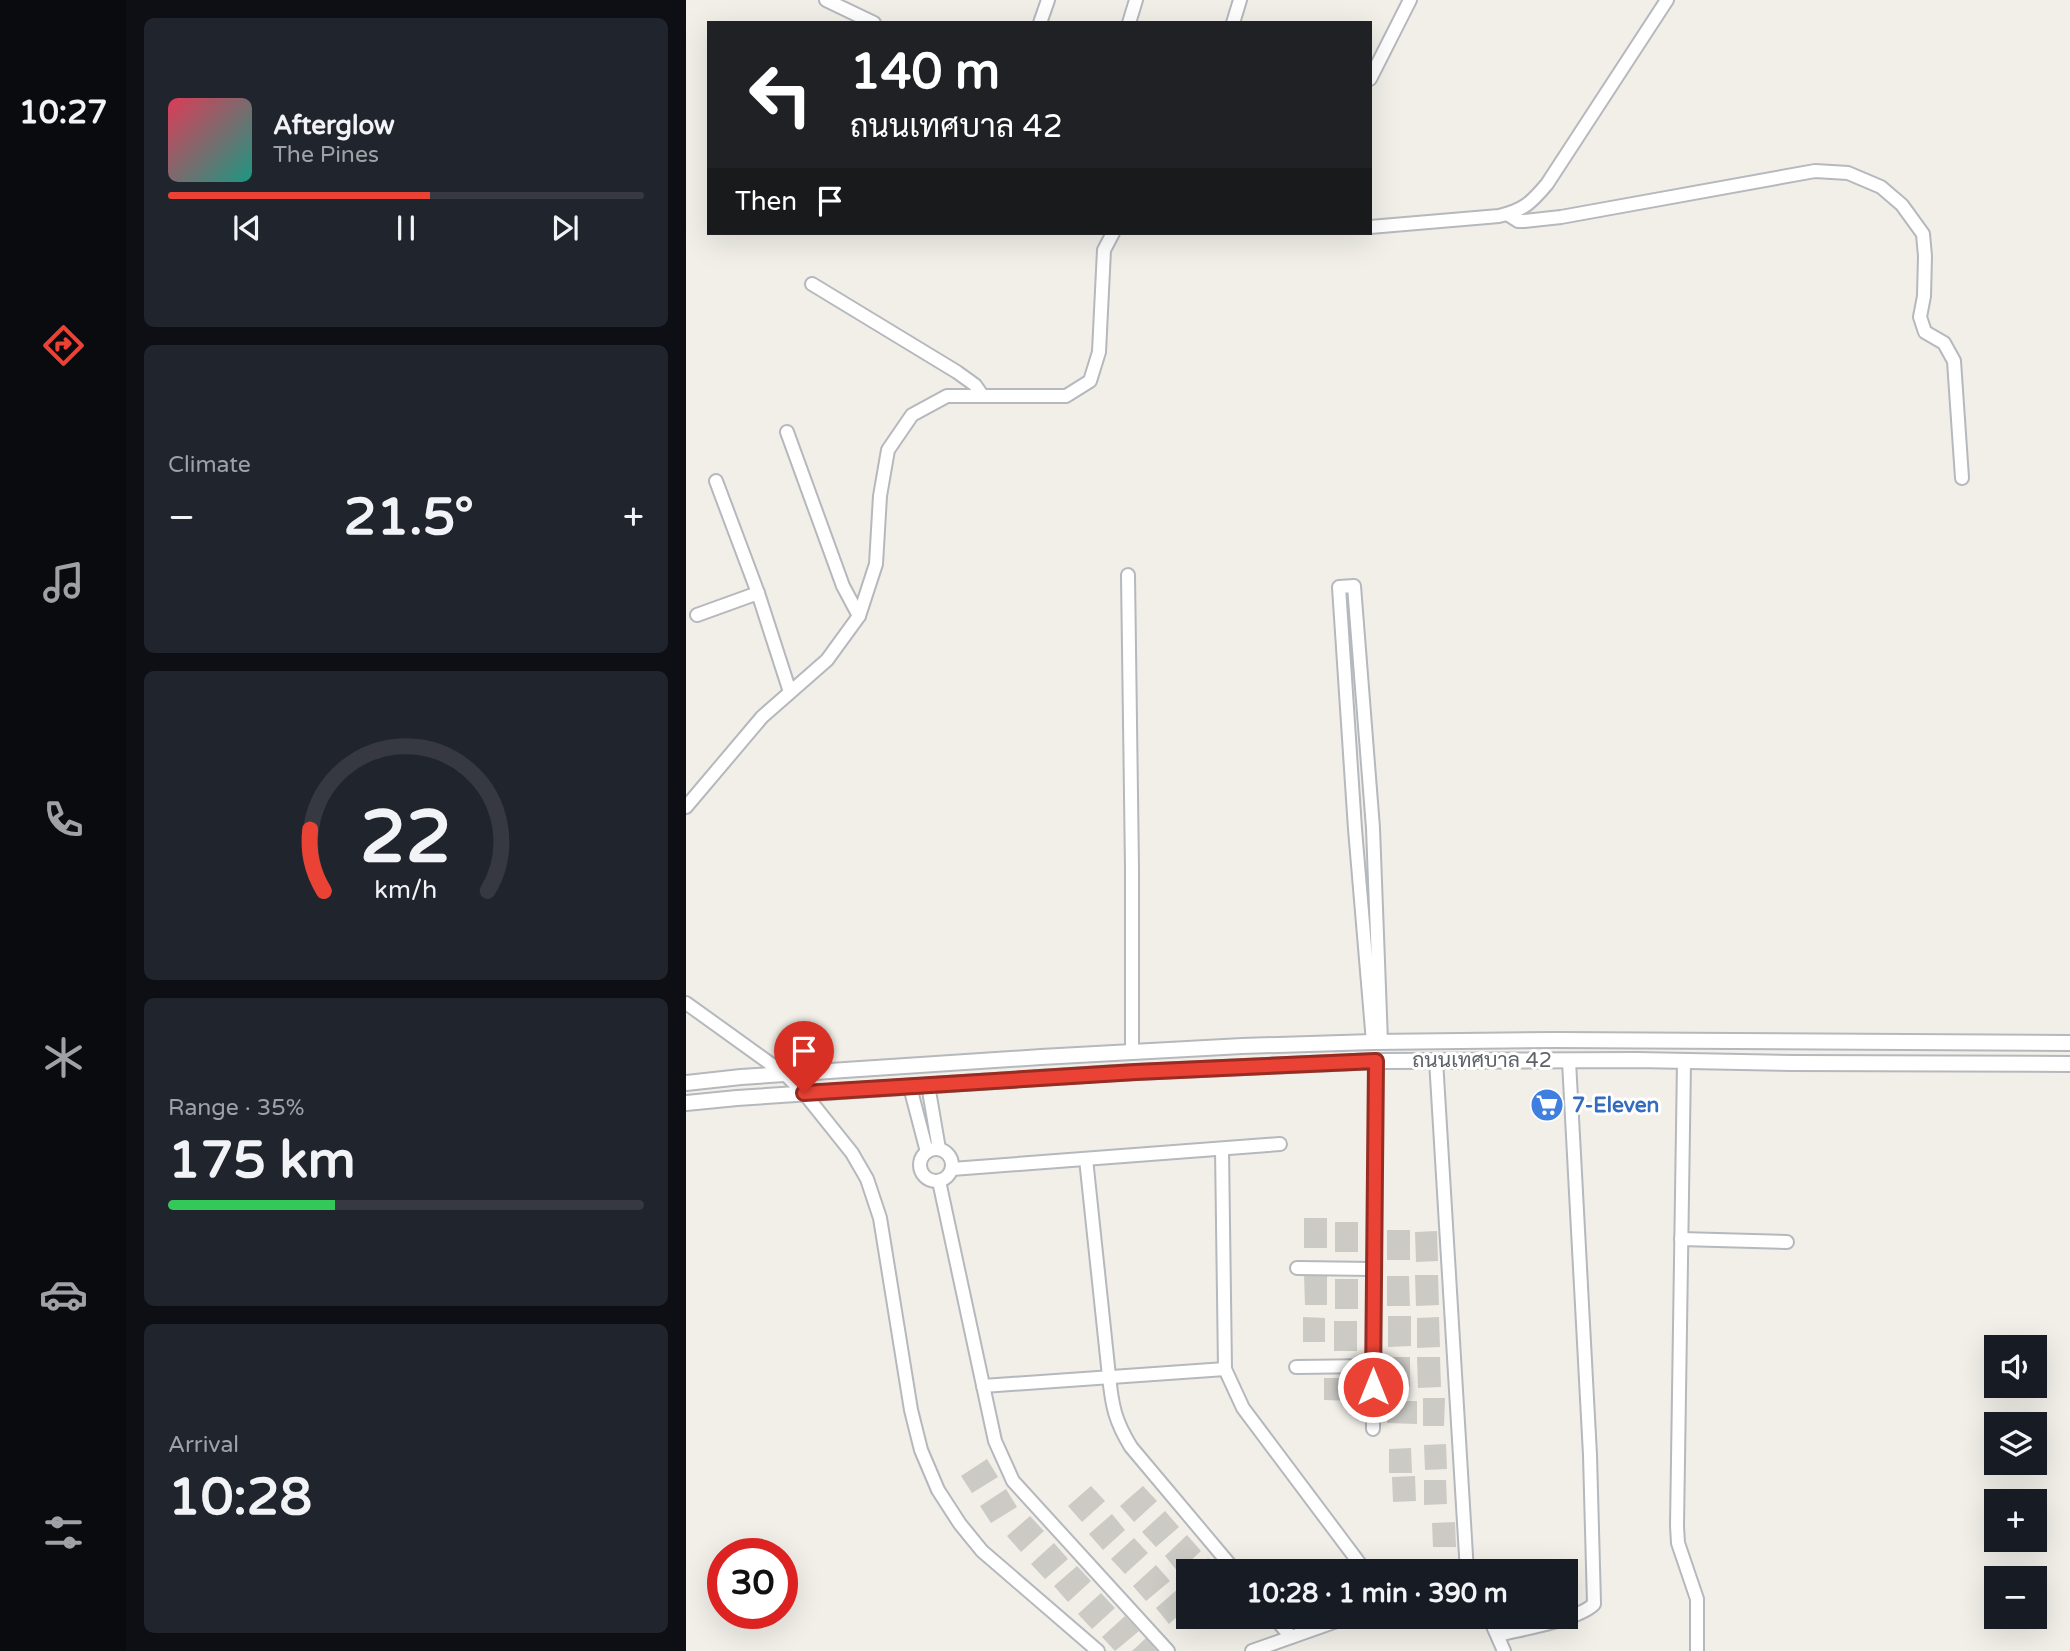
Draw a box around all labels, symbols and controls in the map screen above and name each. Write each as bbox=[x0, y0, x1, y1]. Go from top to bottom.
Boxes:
text: 140 m bbox=[850, 43, 1000, 102]
icon: left bbox=[735, 49, 826, 140]
text: 10:27 bbox=[19, 94, 107, 132]
text: ถนนเทศบาล 42 bbox=[850, 108, 1063, 146]
text: Afterglow bbox=[273, 110, 395, 141]
text: The Pines bbox=[273, 141, 379, 169]
icon: arrive bbox=[811, 182, 849, 220]
text: Then bbox=[735, 186, 797, 217]
icon: previous bbox=[228, 209, 266, 247]
icon: pause bbox=[387, 209, 425, 247]
icon: next bbox=[546, 209, 584, 247]
icon: directions bbox=[39, 321, 88, 370]
text: Climate bbox=[168, 451, 251, 479]
text: 21.5° bbox=[344, 486, 474, 549]
text: − bbox=[168, 495, 195, 541]
text: + bbox=[623, 495, 644, 541]
icon: music bbox=[39, 558, 88, 607]
icon: phone bbox=[39, 795, 88, 844]
text: 22 bbox=[360, 795, 452, 883]
text: km/h bbox=[375, 875, 437, 905]
pin bbox=[774, 1021, 834, 1093]
icon: arrive bbox=[785, 1032, 823, 1070]
icon: climate bbox=[39, 1033, 88, 1082]
street label: ถนนเทศบาล 42 bbox=[1412, 1048, 1552, 1073]
supermarket icon: 7-Eleven bbox=[1528, 1086, 1566, 1124]
place label: 7-Eleven bbox=[1572, 1093, 1659, 1118]
text: Range · 35% bbox=[168, 1094, 304, 1122]
text: 175 km bbox=[168, 1129, 356, 1192]
icon: car bbox=[39, 1270, 88, 1319]
map controls bbox=[1984, 1335, 2047, 1629]
button: sound bbox=[1984, 1335, 2047, 1398]
position arrow bbox=[1336, 1350, 1410, 1424]
button: layers bbox=[1984, 1412, 2047, 1475]
text: Arrival bbox=[168, 1431, 239, 1459]
text: 10:28 bbox=[168, 1466, 312, 1529]
button: + bbox=[1984, 1489, 2047, 1552]
icon: filters bbox=[39, 1508, 88, 1557]
speed limit sign: 30 bbox=[707, 1538, 798, 1629]
button: − bbox=[1984, 1566, 2047, 1629]
text: 10:28 · 1 min · 390 m bbox=[1246, 1578, 1508, 1609]

